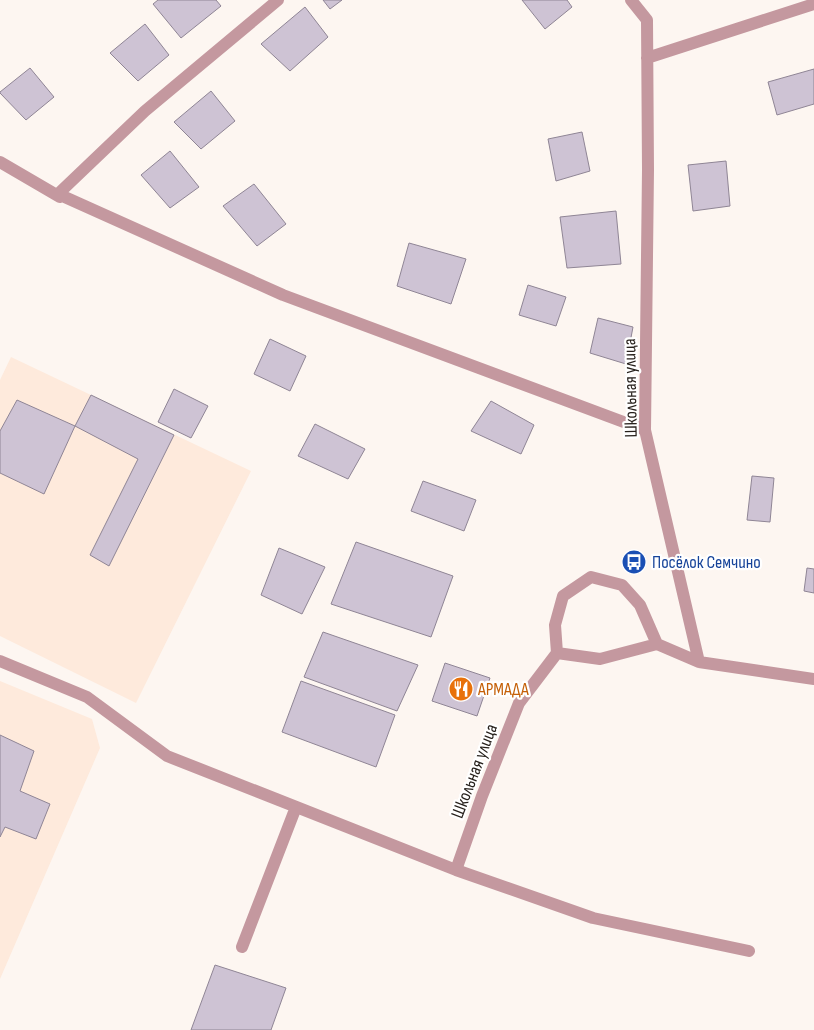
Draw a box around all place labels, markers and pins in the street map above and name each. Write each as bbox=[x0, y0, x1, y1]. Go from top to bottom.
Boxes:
bus stop icon: Посёлок Семчино bbox=[621, 549, 647, 575]
place label: Посёлок Семчино bbox=[652, 552, 761, 573]
restaurant icon: АРМАДА bbox=[448, 676, 474, 702]
place label: АРМАДА bbox=[477, 679, 529, 700]

